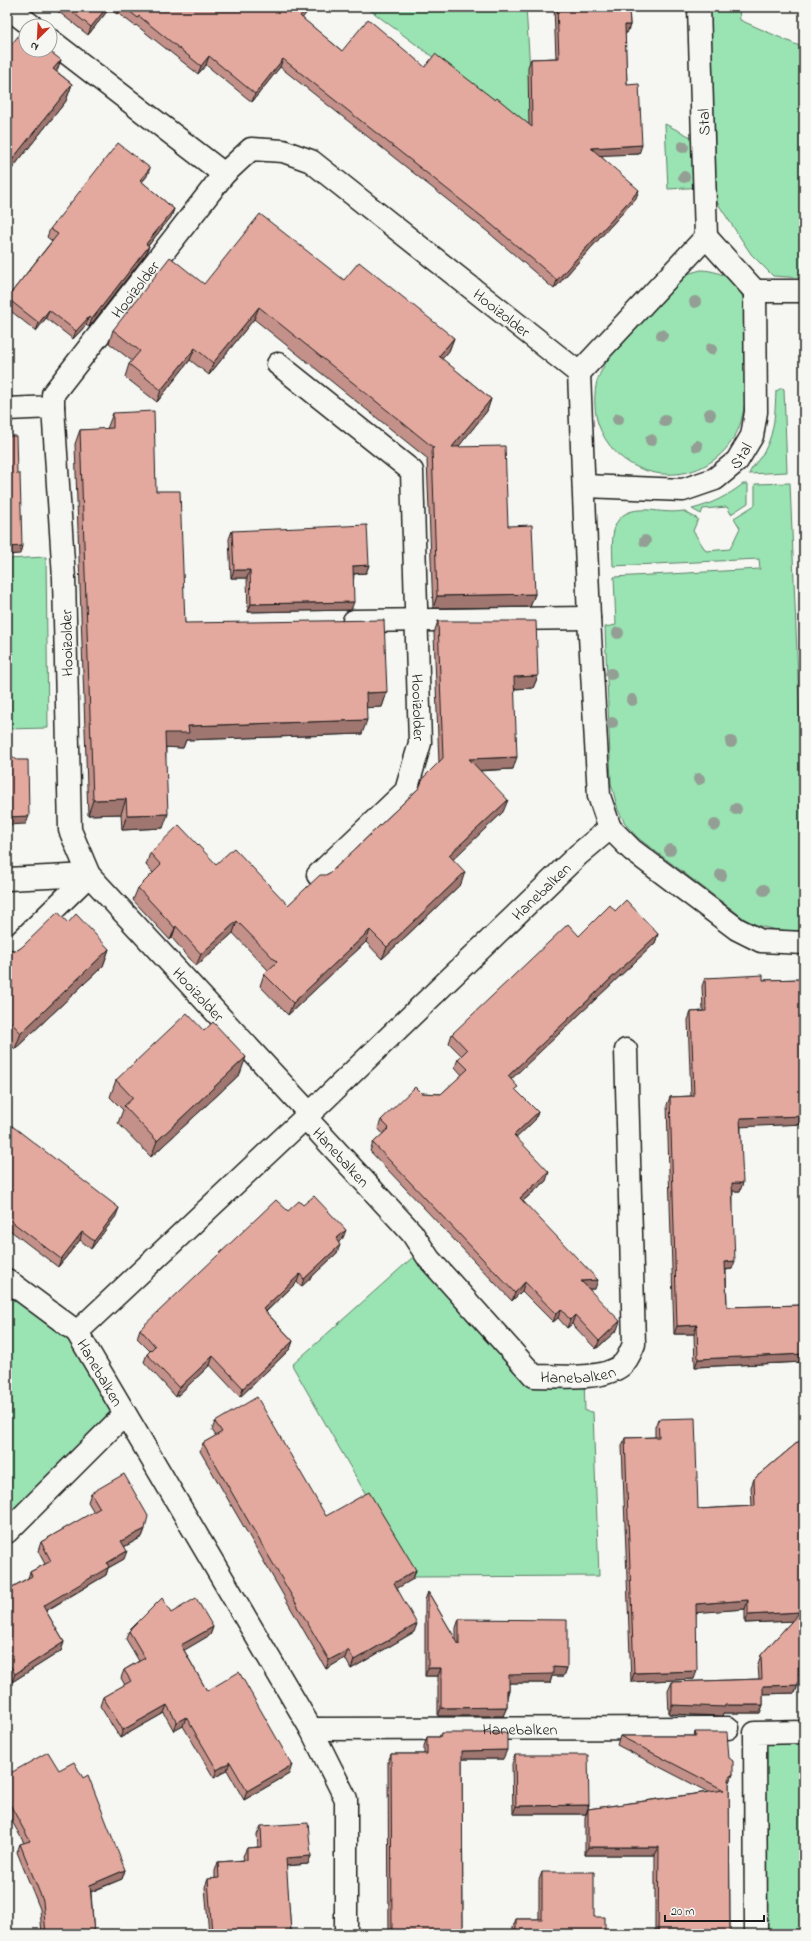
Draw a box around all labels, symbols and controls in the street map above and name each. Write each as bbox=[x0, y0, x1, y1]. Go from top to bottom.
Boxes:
north arrow bbox=[18, 18, 58, 58]
text: N bbox=[28, 37, 41, 55]
street label: Stal bbox=[693, 108, 717, 136]
street label: Hooizolder bbox=[106, 256, 166, 324]
street label: Hooizolder bbox=[467, 284, 535, 344]
street label: Stal bbox=[725, 438, 760, 476]
street label: Hooizolder bbox=[55, 609, 81, 677]
street label: Hooizolder bbox=[404, 674, 430, 741]
street label: Hanebalken bbox=[507, 858, 577, 927]
street label: Hooizolder bbox=[166, 962, 229, 1028]
street label: Hanebalken bbox=[306, 1122, 374, 1194]
street label: Hanebalken bbox=[70, 1335, 128, 1412]
street label: Hanebalken bbox=[540, 1360, 620, 1391]
street label: Hanebalken bbox=[483, 1718, 558, 1743]
scale bar bbox=[665, 1897, 764, 1923]
text: 20 m bbox=[671, 1903, 694, 1921]

